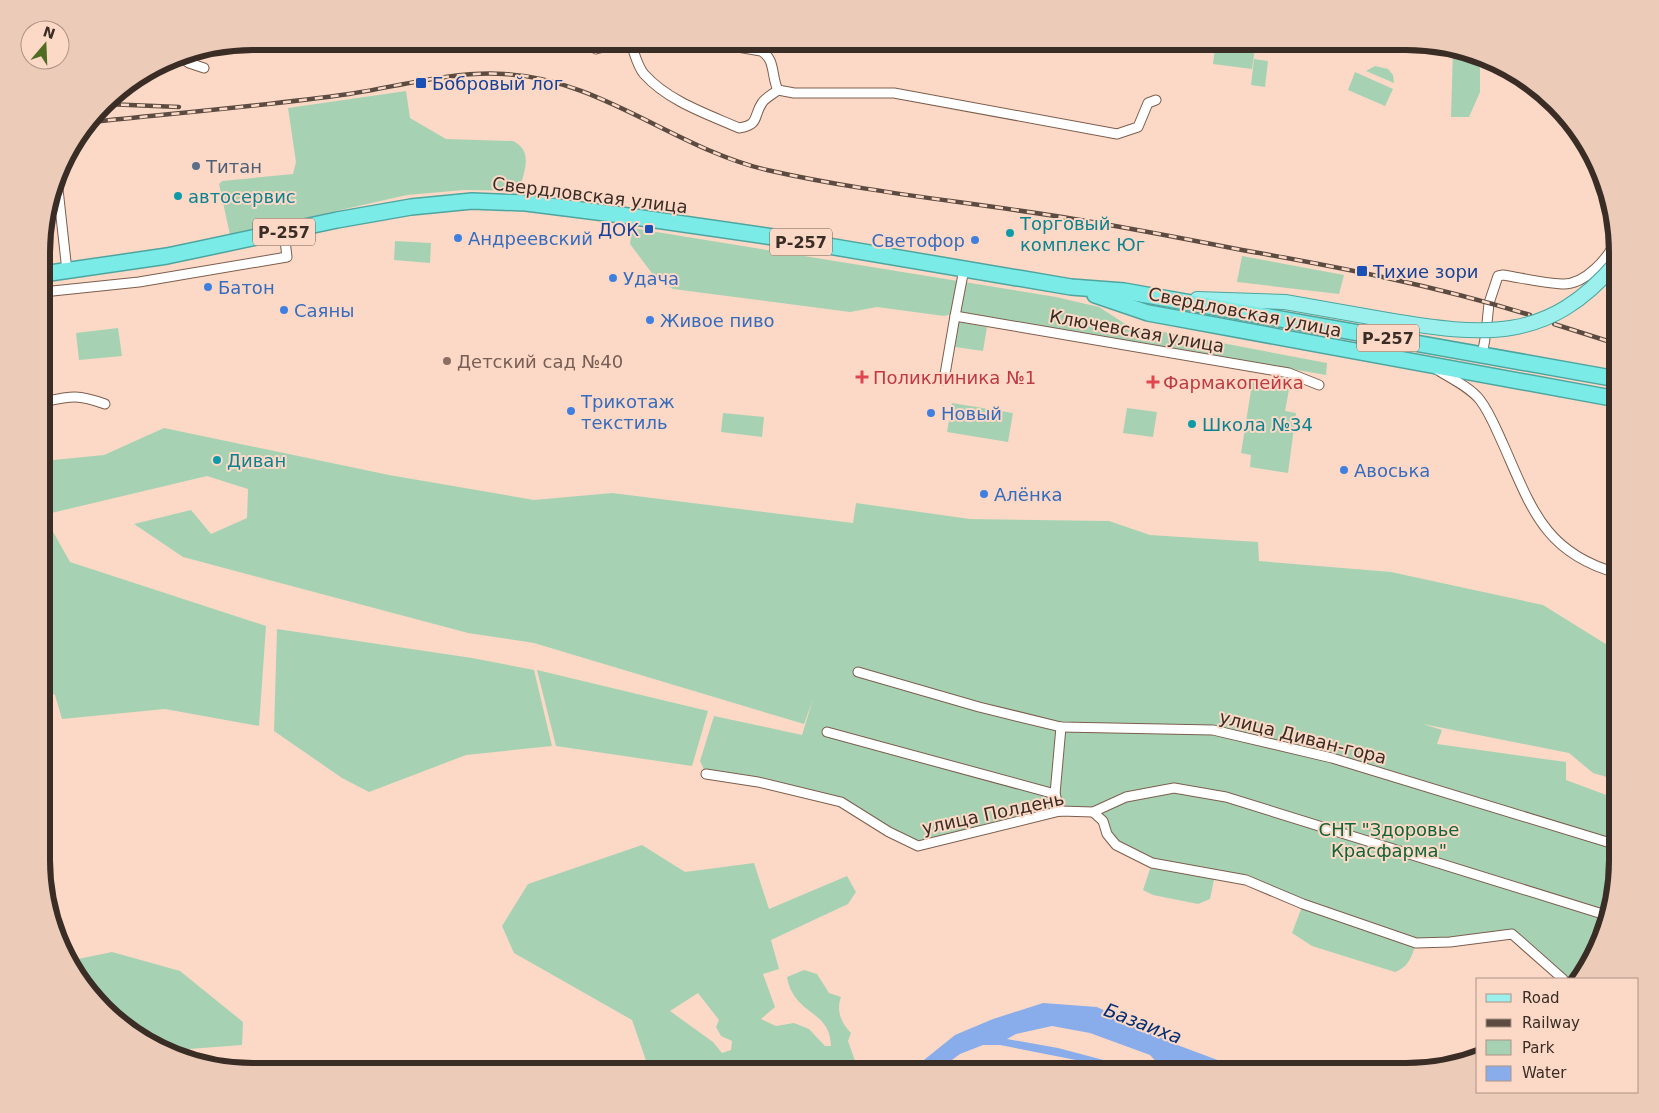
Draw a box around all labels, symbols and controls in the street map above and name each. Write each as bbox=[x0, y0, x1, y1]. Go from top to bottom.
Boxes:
north arrow bbox=[20, 20, 70, 70]
text: N bbox=[41, 23, 57, 42]
place label: Бобровый лог bbox=[432, 73, 563, 94]
marker: Бобровый лог bbox=[414, 76, 428, 90]
place label: Титан bbox=[205, 156, 262, 177]
marker: Титан bbox=[190, 160, 202, 172]
street label: Свердловская улица bbox=[491, 173, 689, 217]
place label: автосервис bbox=[188, 186, 296, 207]
marker: автосервис bbox=[172, 190, 184, 202]
place label: Торговый комплекс Юг bbox=[1019, 213, 1145, 255]
road number: Р-257 bbox=[253, 218, 315, 246]
place label: ДОК bbox=[598, 219, 639, 240]
marker: ДОК bbox=[643, 223, 655, 235]
marker: Торговый комплекс Юг bbox=[1004, 227, 1016, 239]
place label: Андреевский bbox=[468, 228, 593, 249]
road number: Р-257 bbox=[770, 228, 832, 256]
place label: Светофор bbox=[871, 230, 965, 251]
marker: Андреевский bbox=[452, 232, 464, 244]
marker: Светофор bbox=[969, 234, 981, 246]
place label: Тихие зори bbox=[1372, 261, 1479, 282]
marker: Тихие зори bbox=[1355, 264, 1369, 278]
place label: Удача bbox=[623, 268, 679, 289]
marker: Удача bbox=[607, 272, 619, 284]
place label: Батон bbox=[218, 277, 275, 298]
marker: Батон bbox=[202, 281, 214, 293]
street label: Свердловская улица bbox=[1146, 283, 1344, 341]
place label: Саяны bbox=[294, 300, 354, 321]
marker: Саяны bbox=[278, 304, 290, 316]
street label: Ключевская улица bbox=[1048, 305, 1226, 357]
place label: Живое пиво bbox=[660, 310, 775, 331]
marker: Живое пиво bbox=[644, 314, 656, 326]
road number: Р-257 bbox=[1357, 324, 1419, 352]
place label: Детский сад №40 bbox=[457, 351, 623, 372]
marker: Детский сад №40 bbox=[441, 355, 453, 367]
place label: Поликлиника №1 bbox=[873, 367, 1036, 388]
marker: Поликлиника №1 bbox=[855, 370, 869, 384]
place label: Фармакопейка bbox=[1163, 372, 1304, 393]
marker: Фармакопейка bbox=[1147, 376, 1159, 388]
place label: Трикотаж текстиль bbox=[580, 391, 675, 433]
place label: Новый bbox=[941, 403, 1002, 424]
marker: Трикотаж текстиль bbox=[565, 405, 577, 417]
marker: Новый bbox=[925, 407, 937, 419]
place label: Школа №34 bbox=[1202, 414, 1313, 435]
marker: Школа №34 bbox=[1186, 418, 1198, 430]
place label: Диван bbox=[227, 450, 286, 471]
marker: Диван bbox=[211, 454, 223, 466]
place label: Авоська bbox=[1354, 460, 1430, 481]
marker: Авоська bbox=[1338, 464, 1350, 476]
place label: Алёнка bbox=[994, 484, 1063, 505]
marker: Алёнка bbox=[978, 488, 990, 500]
street label: улица Диван-гора bbox=[1217, 706, 1389, 768]
street label: улица Полдень bbox=[920, 788, 1066, 838]
park label: СНТ "Здоровье Красфарма" bbox=[1319, 819, 1459, 861]
legend bbox=[1476, 978, 1639, 1093]
text: Road bbox=[1522, 989, 1560, 1007]
water label: Базаиха bbox=[1101, 998, 1185, 1048]
text: Railway bbox=[1522, 1014, 1580, 1032]
text: Park bbox=[1522, 1039, 1555, 1057]
text: Water bbox=[1522, 1064, 1567, 1082]

